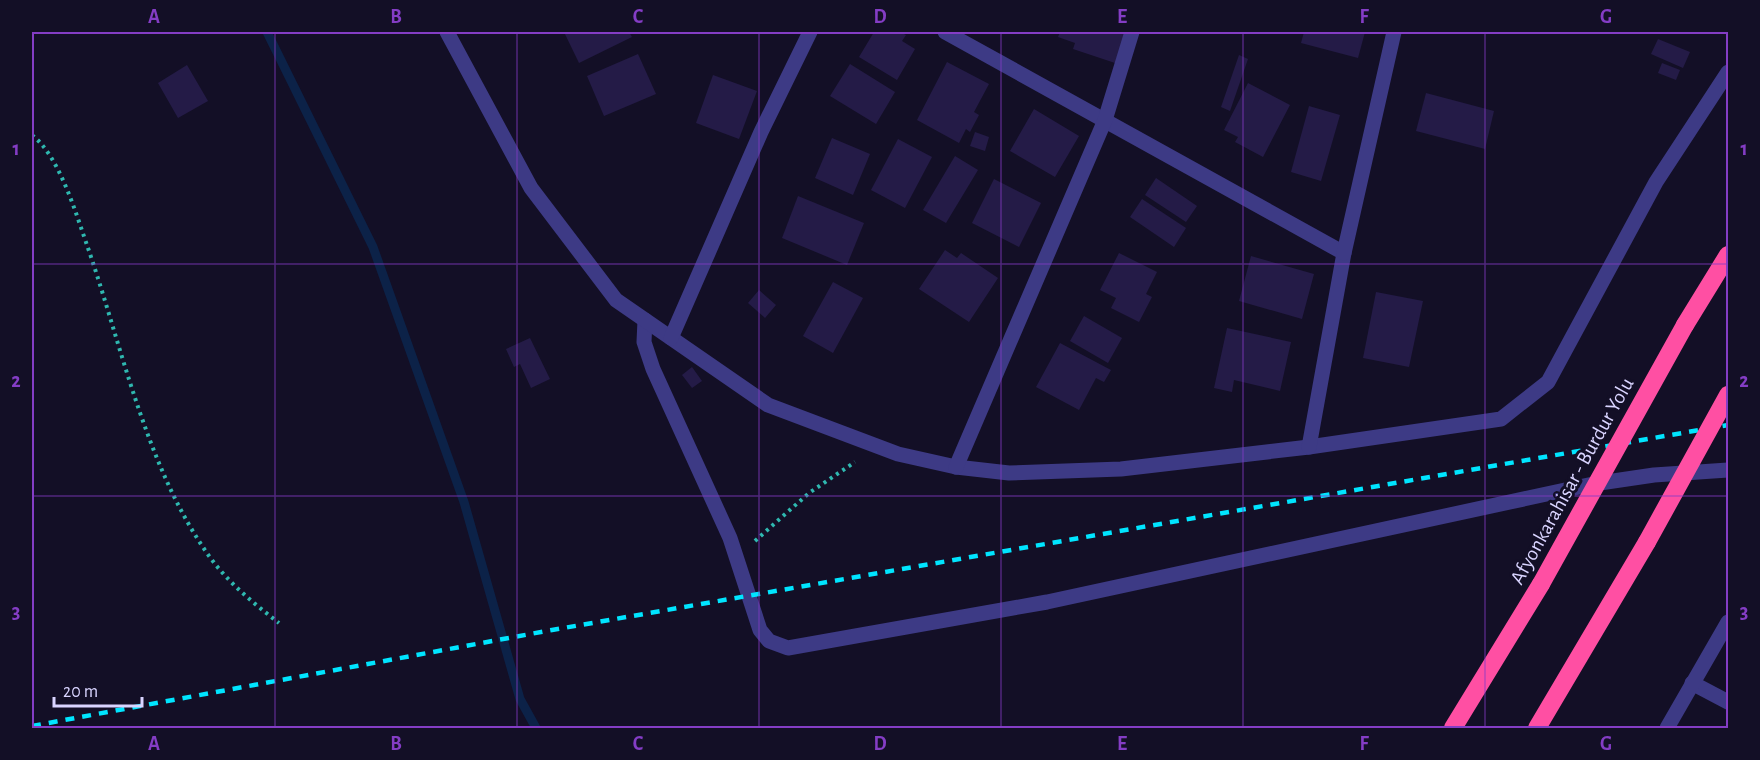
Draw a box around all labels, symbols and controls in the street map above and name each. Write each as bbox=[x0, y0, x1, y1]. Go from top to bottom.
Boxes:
text: A bbox=[148, 7, 160, 27]
text: B bbox=[390, 7, 402, 27]
text: C bbox=[633, 7, 644, 27]
text: D bbox=[873, 7, 887, 27]
text: E bbox=[1117, 7, 1127, 27]
text: F bbox=[1359, 7, 1369, 27]
text: G bbox=[1600, 7, 1612, 27]
text: 1 bbox=[12, 139, 20, 159]
text: 1 bbox=[1740, 139, 1748, 159]
text: 2 bbox=[11, 371, 21, 391]
text: 2 bbox=[1739, 371, 1749, 391]
street label: Afyonkarahisar - Burdur Yolu bbox=[1506, 374, 1638, 588]
text: 3 bbox=[12, 602, 20, 622]
text: 3 bbox=[1740, 602, 1748, 622]
scale bar bbox=[54, 670, 142, 708]
text: 20 m bbox=[63, 683, 98, 701]
text: A bbox=[148, 734, 160, 754]
text: B bbox=[390, 734, 402, 754]
text: C bbox=[633, 734, 644, 754]
text: D bbox=[873, 734, 887, 754]
text: E bbox=[1117, 734, 1127, 754]
text: F bbox=[1359, 734, 1369, 754]
text: G bbox=[1600, 734, 1612, 754]

